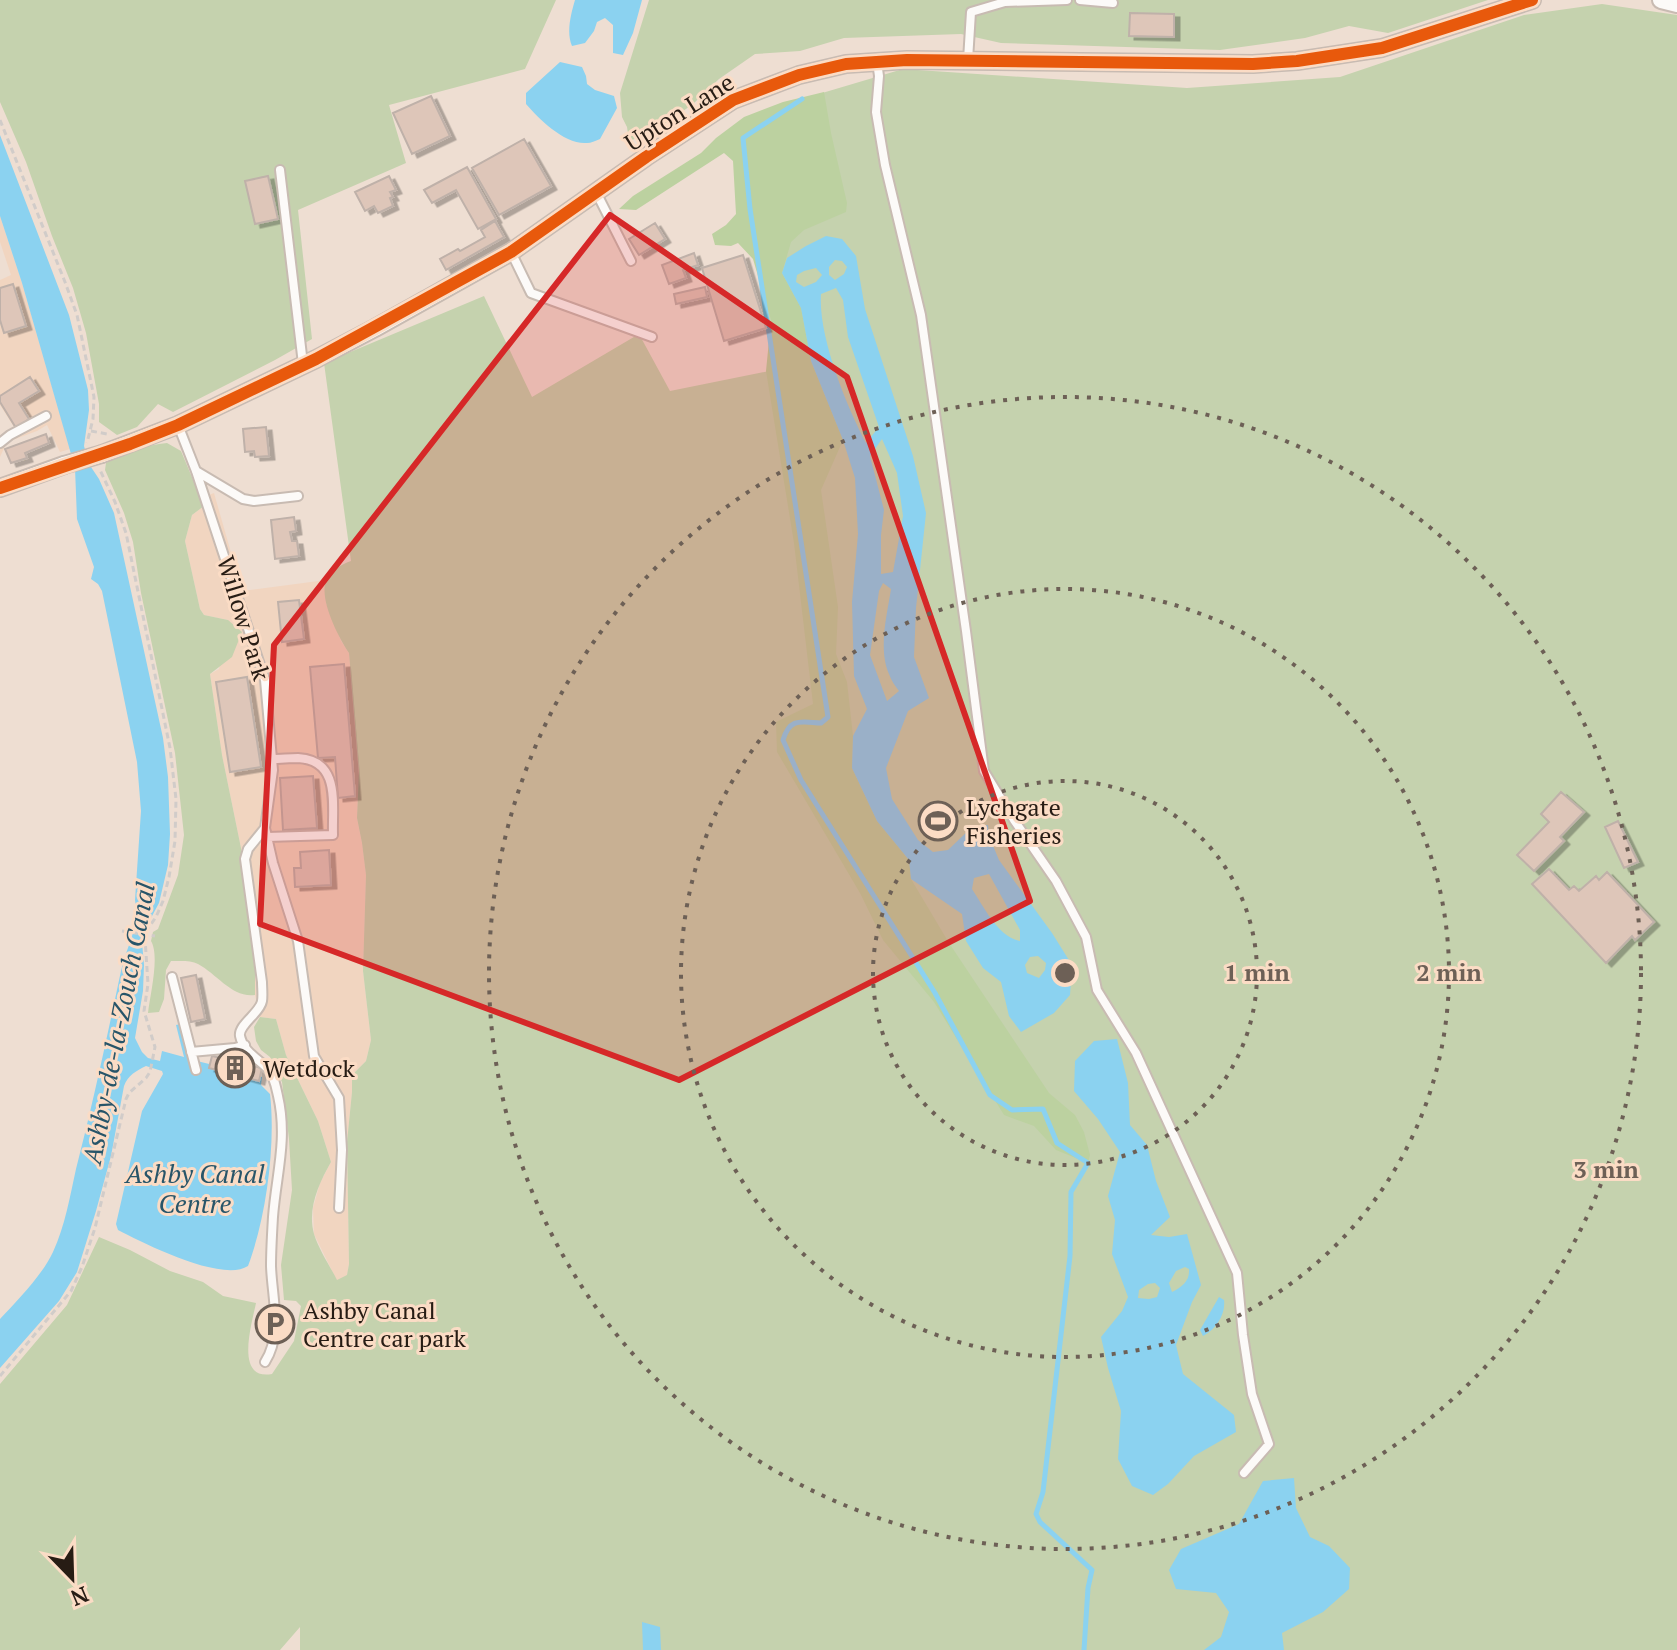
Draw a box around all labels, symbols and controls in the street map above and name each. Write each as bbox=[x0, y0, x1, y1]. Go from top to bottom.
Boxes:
street label: Upton Lane bbox=[618, 66, 740, 158]
street label: Willow Park bbox=[210, 552, 278, 685]
place label: Lychgate Fisheries bbox=[966, 791, 1062, 851]
sports icon: Lychgate Fisheries bbox=[917, 800, 959, 842]
water label: Ashby-de-la-Zouch Canal bbox=[74, 878, 162, 1169]
text: 1 min bbox=[1224, 956, 1290, 988]
text: 2 min bbox=[1416, 956, 1482, 988]
centre of rings bbox=[1051, 959, 1079, 987]
building icon: Wetdock bbox=[214, 1047, 256, 1089]
place label: Wetdock bbox=[263, 1052, 356, 1084]
text: 3 min bbox=[1573, 1153, 1639, 1185]
water label: Ashby Canal Centre bbox=[123, 1156, 265, 1220]
place label: Ashby Canal Centre car park bbox=[303, 1294, 467, 1354]
parking icon: Ashby Canal Centre car park bbox=[254, 1303, 296, 1345]
north arrow bbox=[32, 1538, 112, 1618]
text: N bbox=[66, 1580, 93, 1614]

